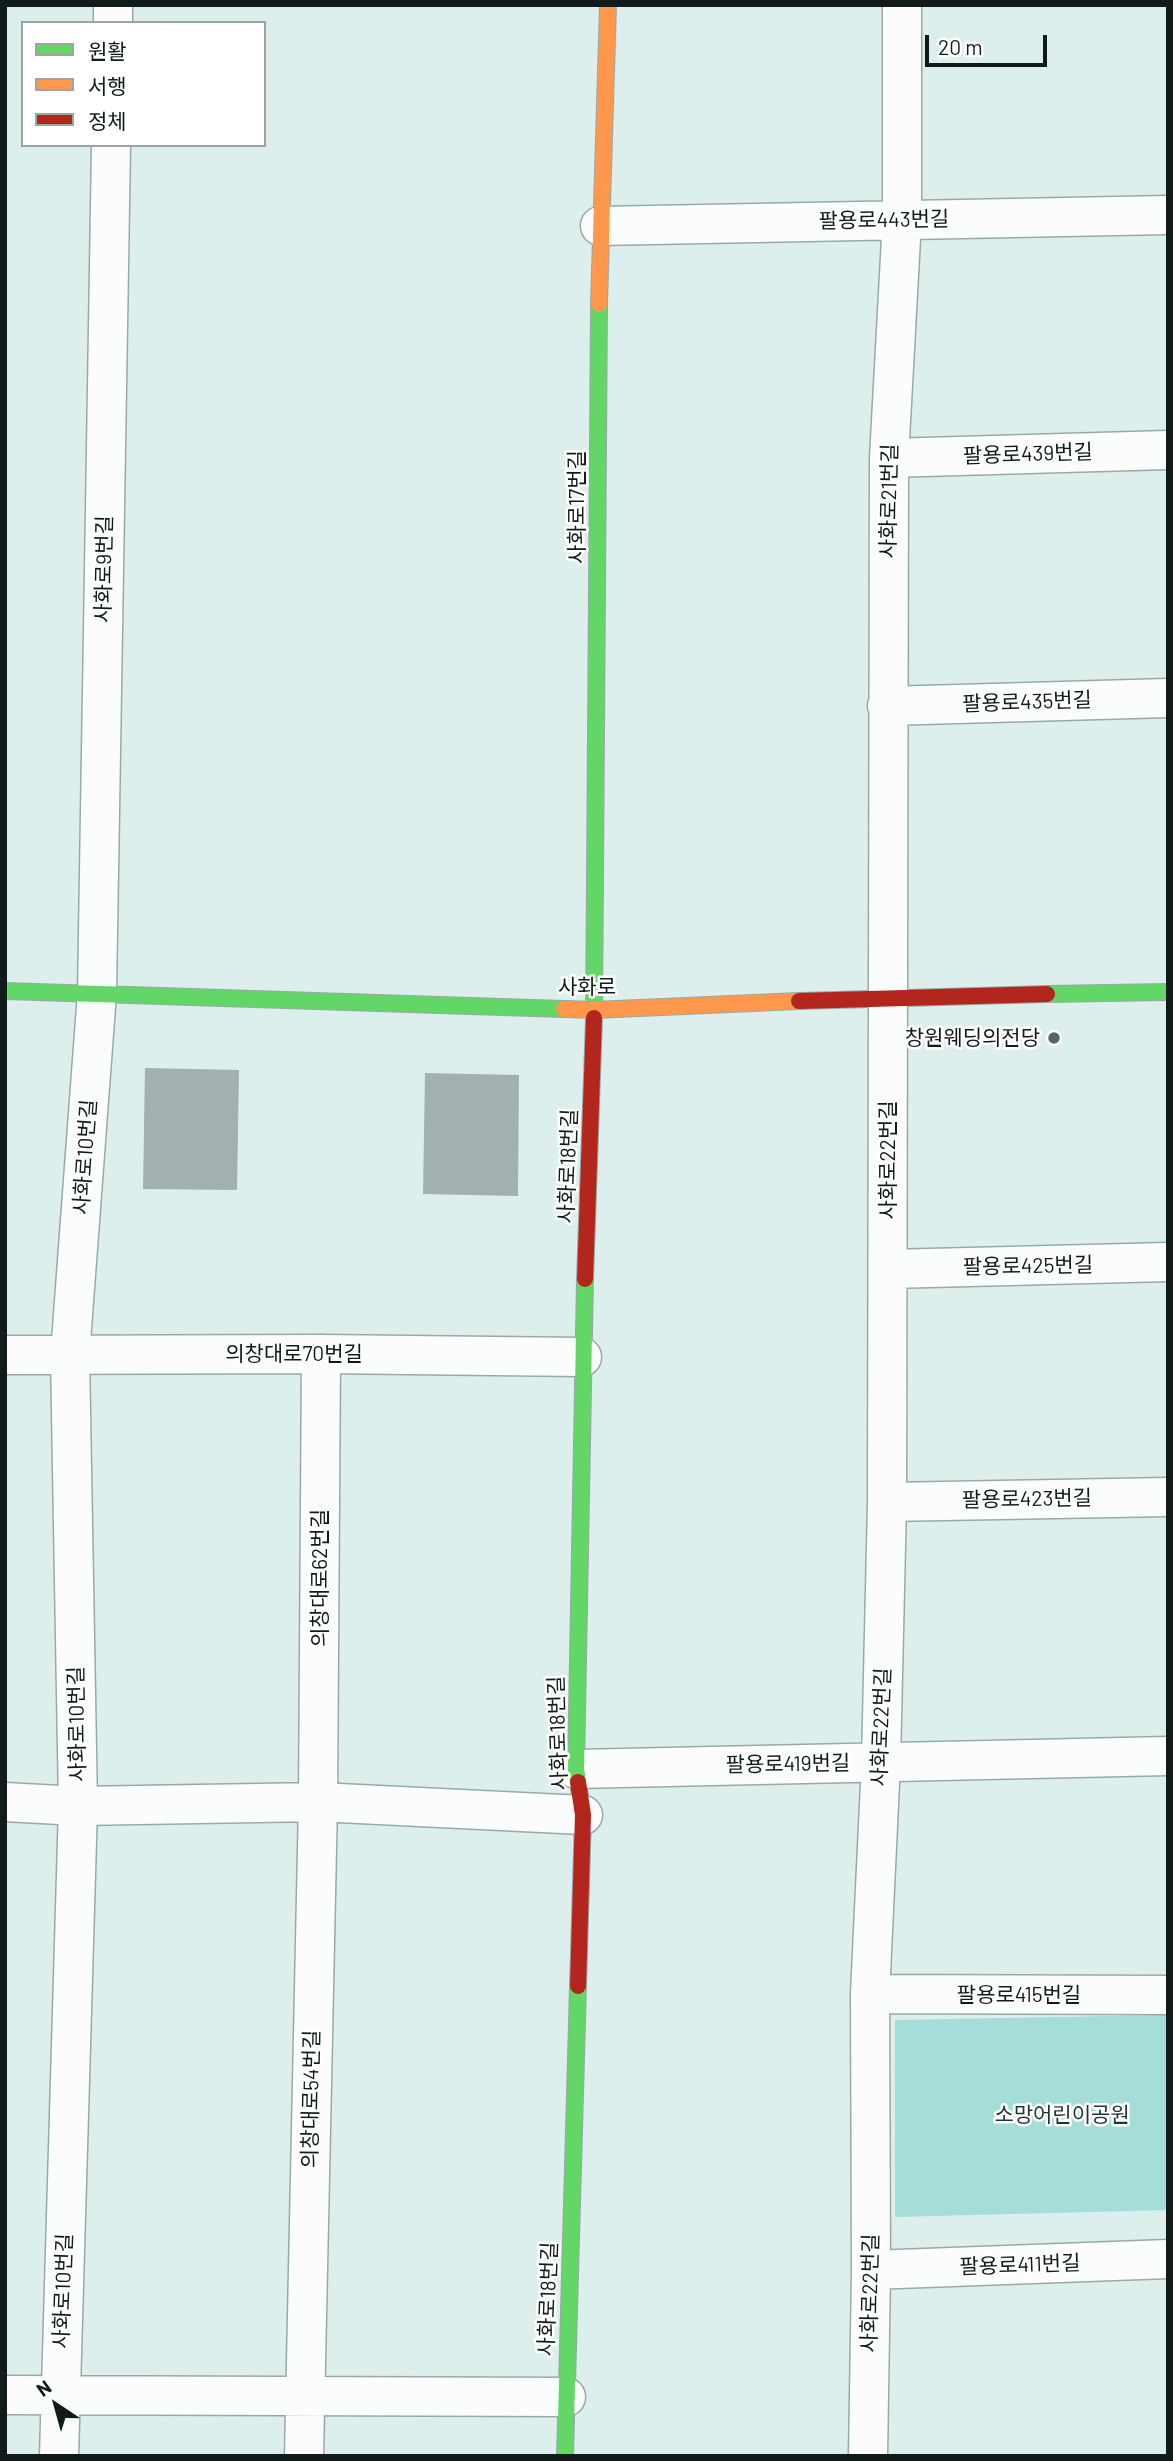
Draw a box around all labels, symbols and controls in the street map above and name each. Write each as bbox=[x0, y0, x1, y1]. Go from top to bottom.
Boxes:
legend bbox=[21, 21, 266, 147]
scale bar bbox=[928, 21, 1050, 65]
text: 20 m bbox=[938, 34, 983, 59]
text: 원활 bbox=[88, 38, 127, 63]
text: 서행 bbox=[88, 73, 127, 98]
text: 정체 bbox=[88, 108, 127, 133]
street label: 팔용로443번길 bbox=[819, 206, 949, 234]
street label: 팔용로439번길 bbox=[963, 439, 1093, 469]
street label: 사화로21번길 bbox=[875, 443, 903, 559]
street label: 사화로17번길 bbox=[564, 450, 590, 564]
street label: 사화로9번길 bbox=[90, 515, 118, 623]
street label: 팔용로435번길 bbox=[962, 687, 1092, 717]
street label: 사화로 bbox=[558, 974, 616, 1000]
place label: 창원웨딩의전당 bbox=[905, 1025, 1040, 1051]
marker: 창원웨딩의전당 bbox=[1046, 1030, 1062, 1046]
street label: 사화로10번길 bbox=[68, 1098, 102, 1216]
street label: 사화로22번길 bbox=[875, 1100, 901, 1220]
street label: 사화로18번길 bbox=[553, 1108, 583, 1224]
street label: 팔용로425번길 bbox=[963, 1252, 1093, 1280]
street label: 의창대로70번길 bbox=[225, 1341, 363, 1367]
street label: 팔용로423번길 bbox=[962, 1485, 1092, 1513]
street label: 의창대로62번길 bbox=[307, 1509, 333, 1647]
street label: 사화로10번길 bbox=[63, 1666, 91, 1782]
street label: 사화로22번길 bbox=[866, 1667, 896, 1787]
street label: 사화로18번길 bbox=[543, 1675, 573, 1791]
street label: 팔용로419번길 bbox=[726, 1750, 850, 1778]
street label: 팔용로415번길 bbox=[957, 1982, 1081, 2008]
street label: 의창대로54번길 bbox=[297, 2030, 325, 2168]
park label: 소망어린이공원 bbox=[994, 2102, 1130, 2128]
street label: 사화로10번길 bbox=[48, 2233, 78, 2349]
street label: 사화로22번길 bbox=[856, 2233, 884, 2353]
street label: 사화로18번길 bbox=[533, 2241, 563, 2357]
street label: 팔용로411번길 bbox=[959, 2250, 1081, 2280]
north arrow bbox=[21, 2370, 91, 2440]
text: N bbox=[31, 2375, 55, 2401]

